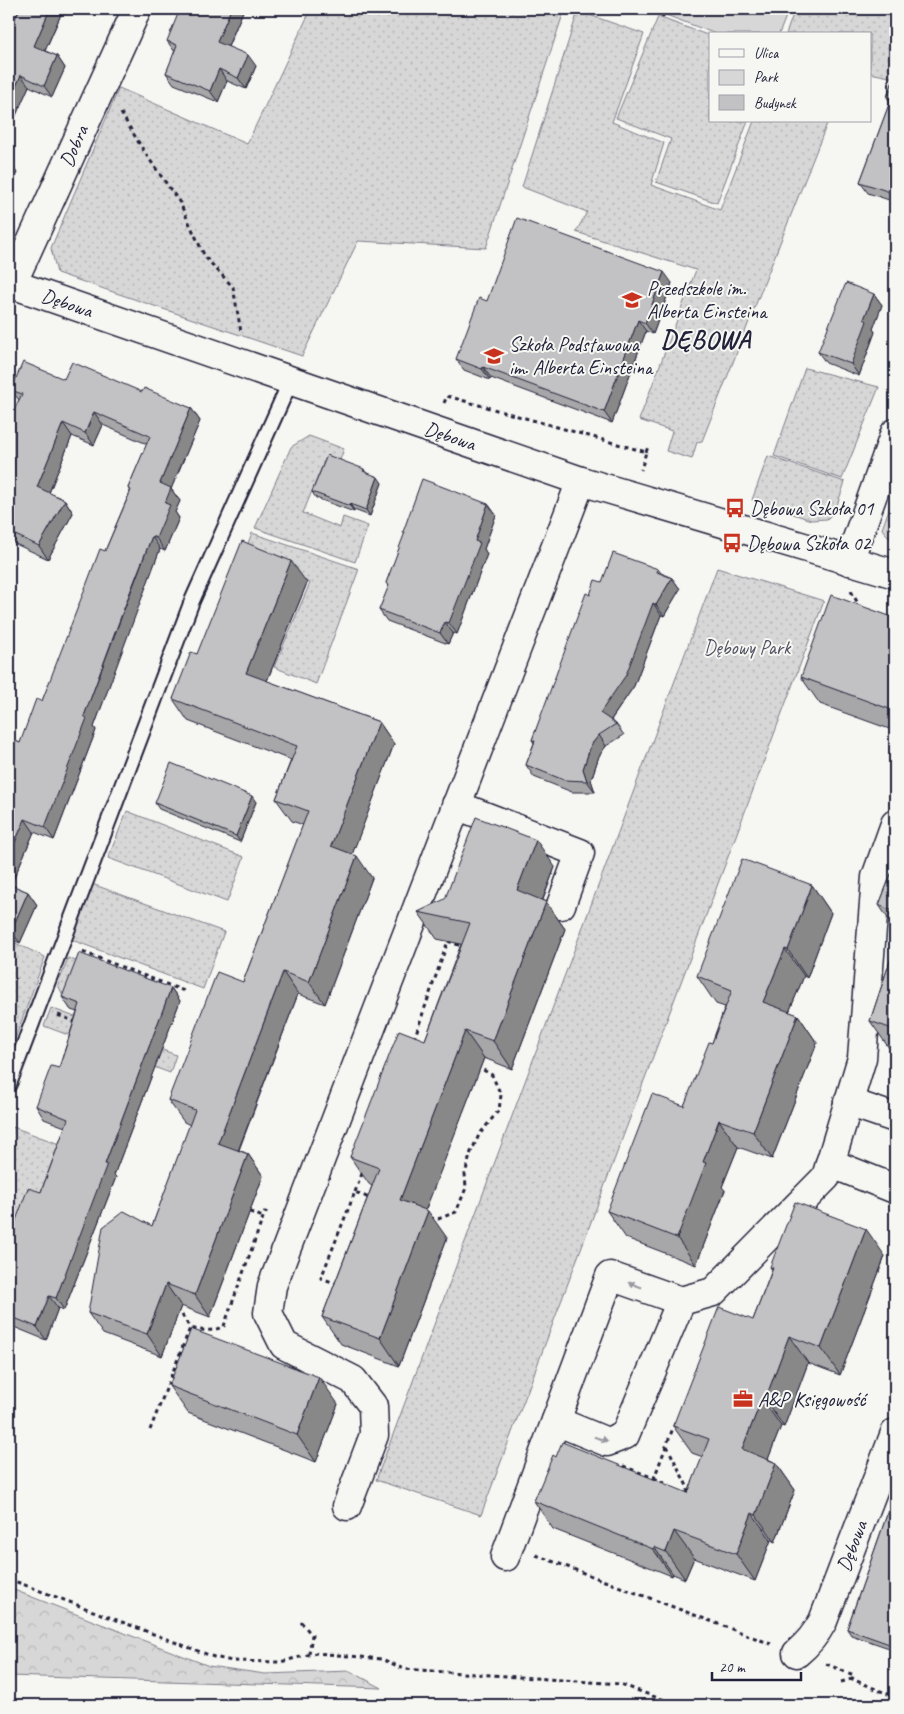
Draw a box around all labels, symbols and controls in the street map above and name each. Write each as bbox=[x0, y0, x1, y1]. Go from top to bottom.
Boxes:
legend bbox=[709, 32, 872, 122]
text: Ulica bbox=[754, 44, 779, 63]
text: Park bbox=[754, 68, 779, 87]
text: Budynek bbox=[754, 94, 797, 113]
street label: Dobra bbox=[54, 120, 95, 171]
place label: Przedszkole im. Alberta Einsteina bbox=[647, 276, 768, 324]
street label: Dębowa bbox=[38, 283, 98, 324]
school or university icon: Przedszkole im. Alberta Einsteina bbox=[621, 289, 643, 311]
district label: DĘBOWA bbox=[661, 324, 752, 356]
place label: Szkoła Podstawowa im. Alberta Einsteina bbox=[509, 332, 654, 380]
school or university icon: Szkoła Podstawowa im. Alberta Einsteina bbox=[483, 345, 505, 367]
street label: Dębowa bbox=[421, 416, 481, 457]
place label: Dębowa Szkoła 01 bbox=[750, 496, 874, 521]
bus stop icon: Dębowa Szkoła 01 bbox=[724, 497, 746, 519]
place label: Dębowa Szkoła 02 bbox=[747, 531, 872, 556]
bus stop icon: Dębowa Szkoła 02 bbox=[721, 532, 743, 554]
park label: Dębowy Park bbox=[704, 635, 792, 660]
one-way arrow bbox=[628, 1280, 643, 1288]
place label: A&P Księgowość bbox=[758, 1387, 869, 1412]
office icon: A&P Księgowość bbox=[732, 1388, 754, 1410]
one-way arrow bbox=[594, 1435, 609, 1443]
street label: Dębowa bbox=[831, 1515, 874, 1575]
scale bar bbox=[712, 1649, 800, 1681]
text: 20 m bbox=[719, 1658, 746, 1677]

